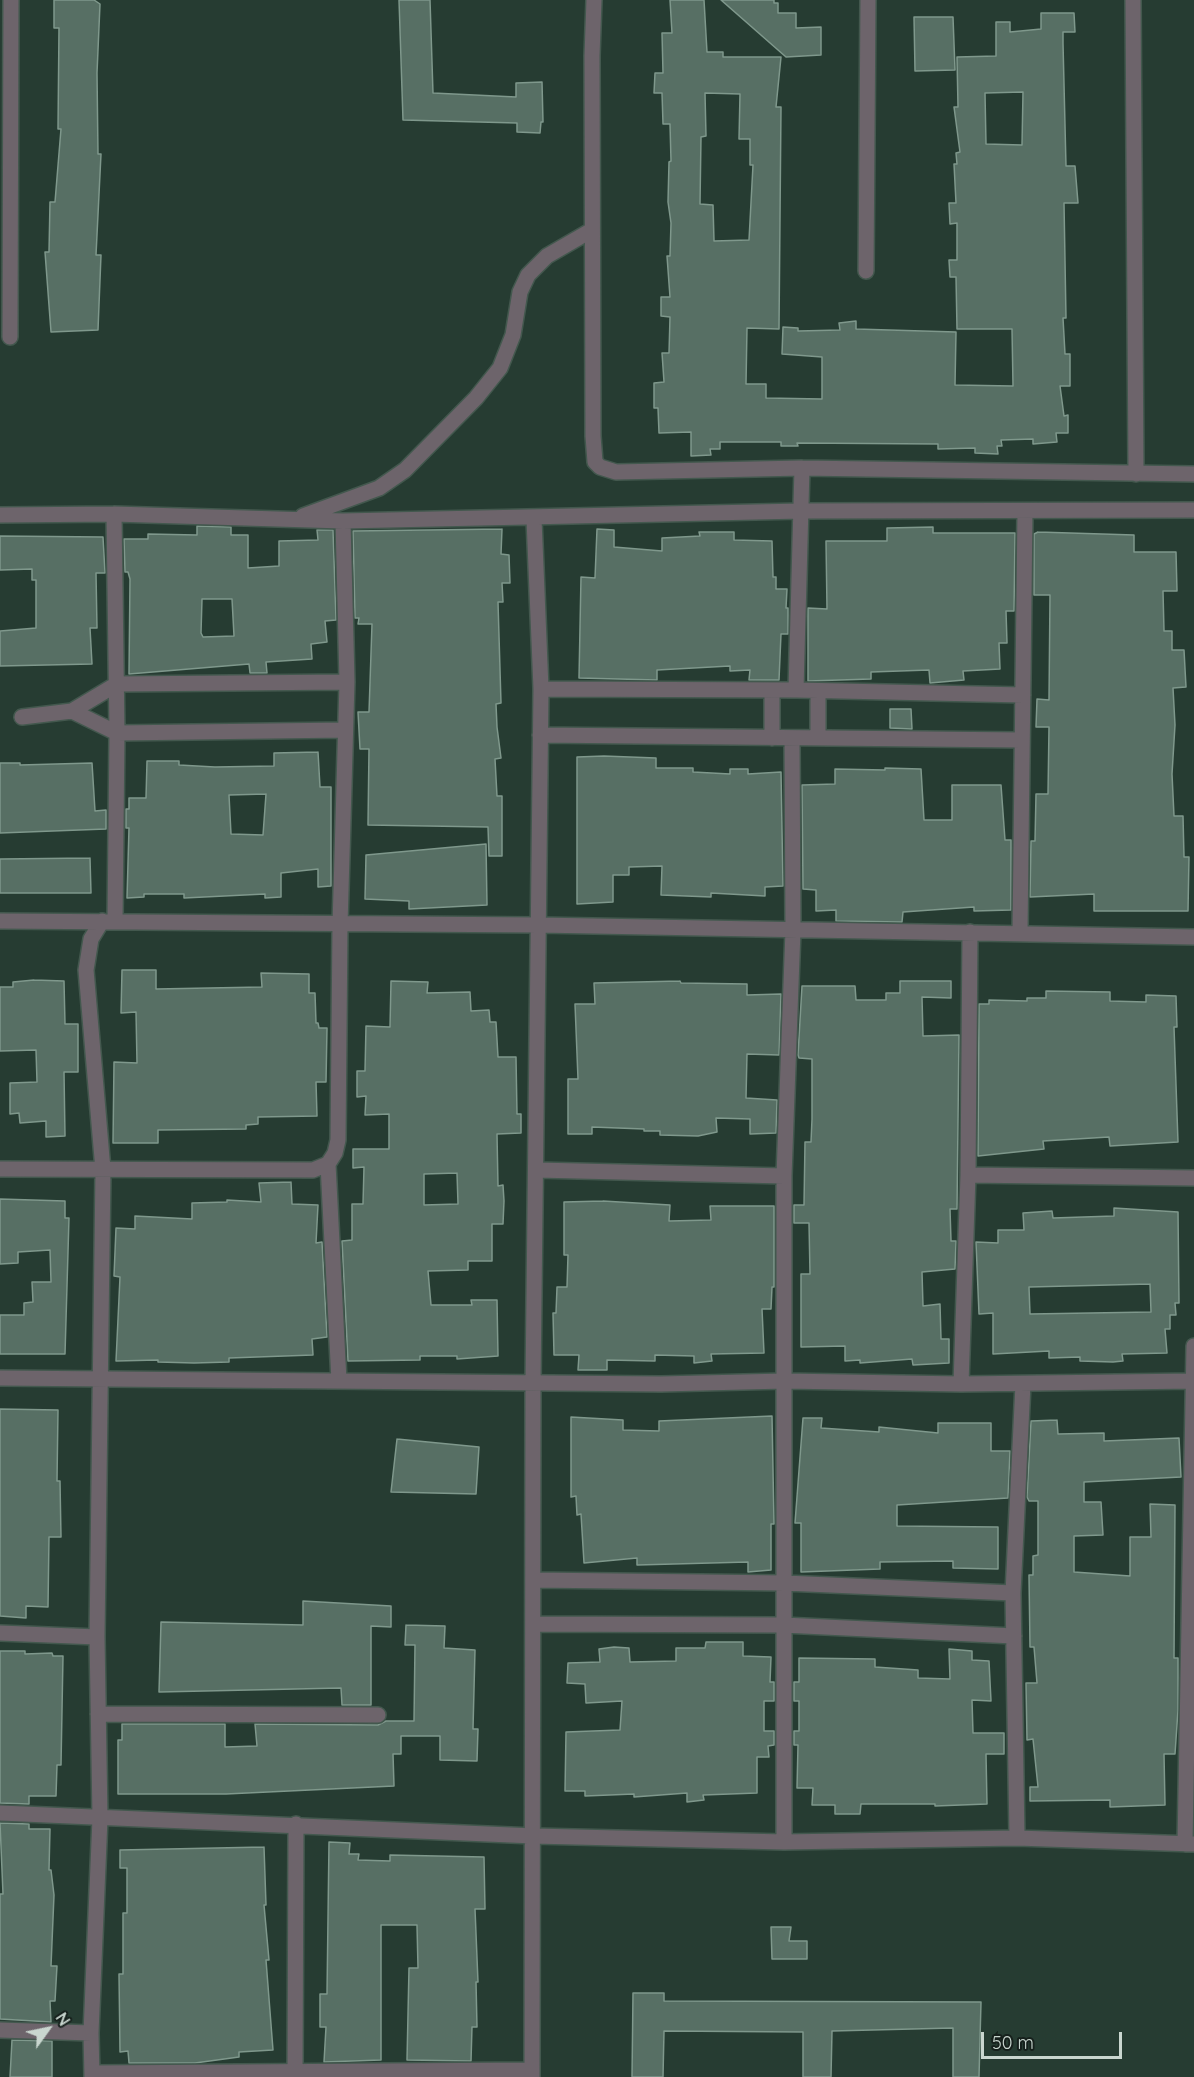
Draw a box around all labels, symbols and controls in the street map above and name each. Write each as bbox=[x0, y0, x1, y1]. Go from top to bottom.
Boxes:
north arrow bbox=[18, 1999, 78, 2059]
text: N bbox=[52, 2009, 75, 2030]
scale bar bbox=[984, 2020, 1125, 2058]
text: 50 m bbox=[992, 2031, 1034, 2054]

